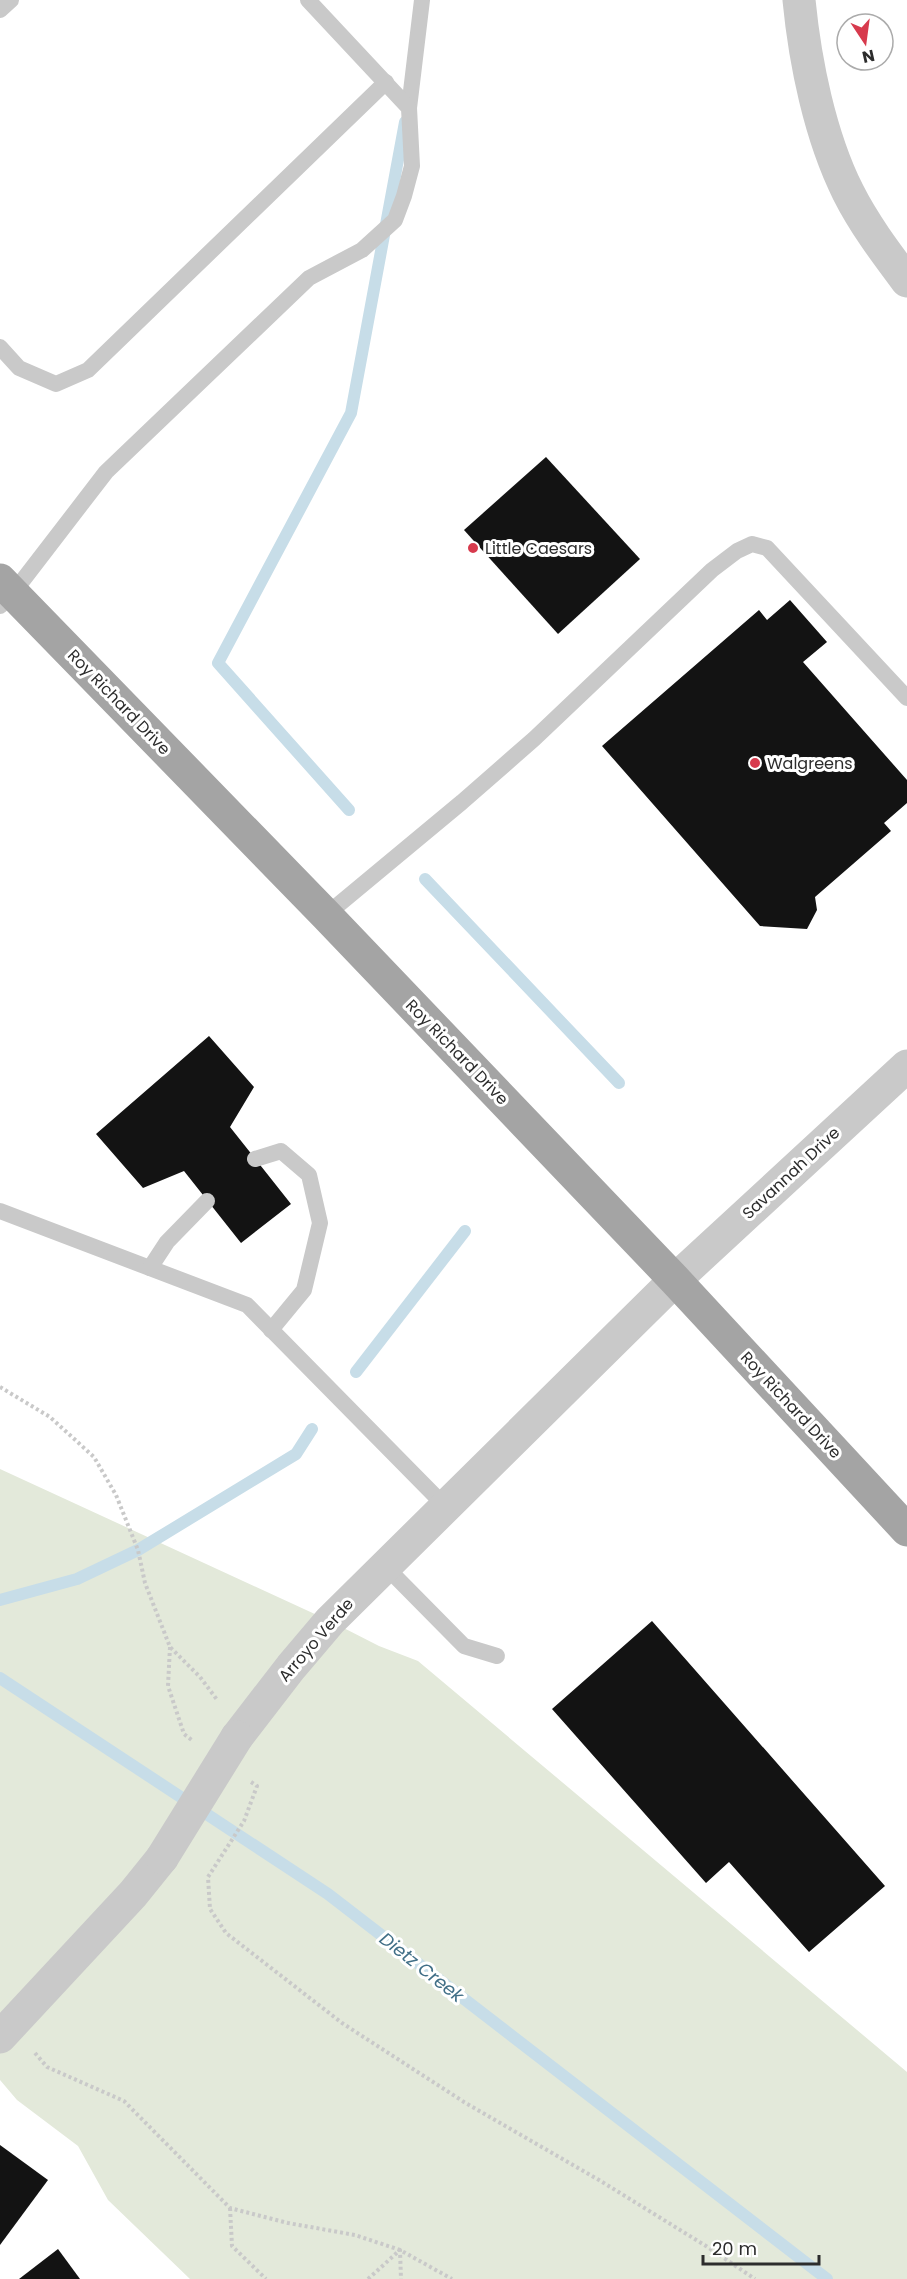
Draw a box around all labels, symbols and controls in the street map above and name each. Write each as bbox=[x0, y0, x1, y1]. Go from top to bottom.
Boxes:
north arrow bbox=[835, 12, 895, 72]
text: N bbox=[860, 44, 877, 69]
place label: Little Caesars bbox=[485, 537, 592, 560]
marker: Little Caesars bbox=[466, 541, 480, 555]
street label: Roy Richard Drive bbox=[62, 644, 176, 760]
place label: Walgreens bbox=[767, 752, 853, 775]
marker: Walgreens bbox=[748, 756, 762, 770]
street label: Roy Richard Drive bbox=[400, 994, 514, 1110]
street label: Savannah Drive bbox=[737, 1122, 845, 1224]
street label: Roy Richard Drive bbox=[735, 1346, 847, 1464]
street label: Arroyo Verde bbox=[273, 1593, 359, 1687]
water label: Dietz Creek bbox=[375, 1926, 470, 2008]
scale bar bbox=[703, 2228, 818, 2266]
text: 20 m bbox=[712, 2236, 757, 2261]

